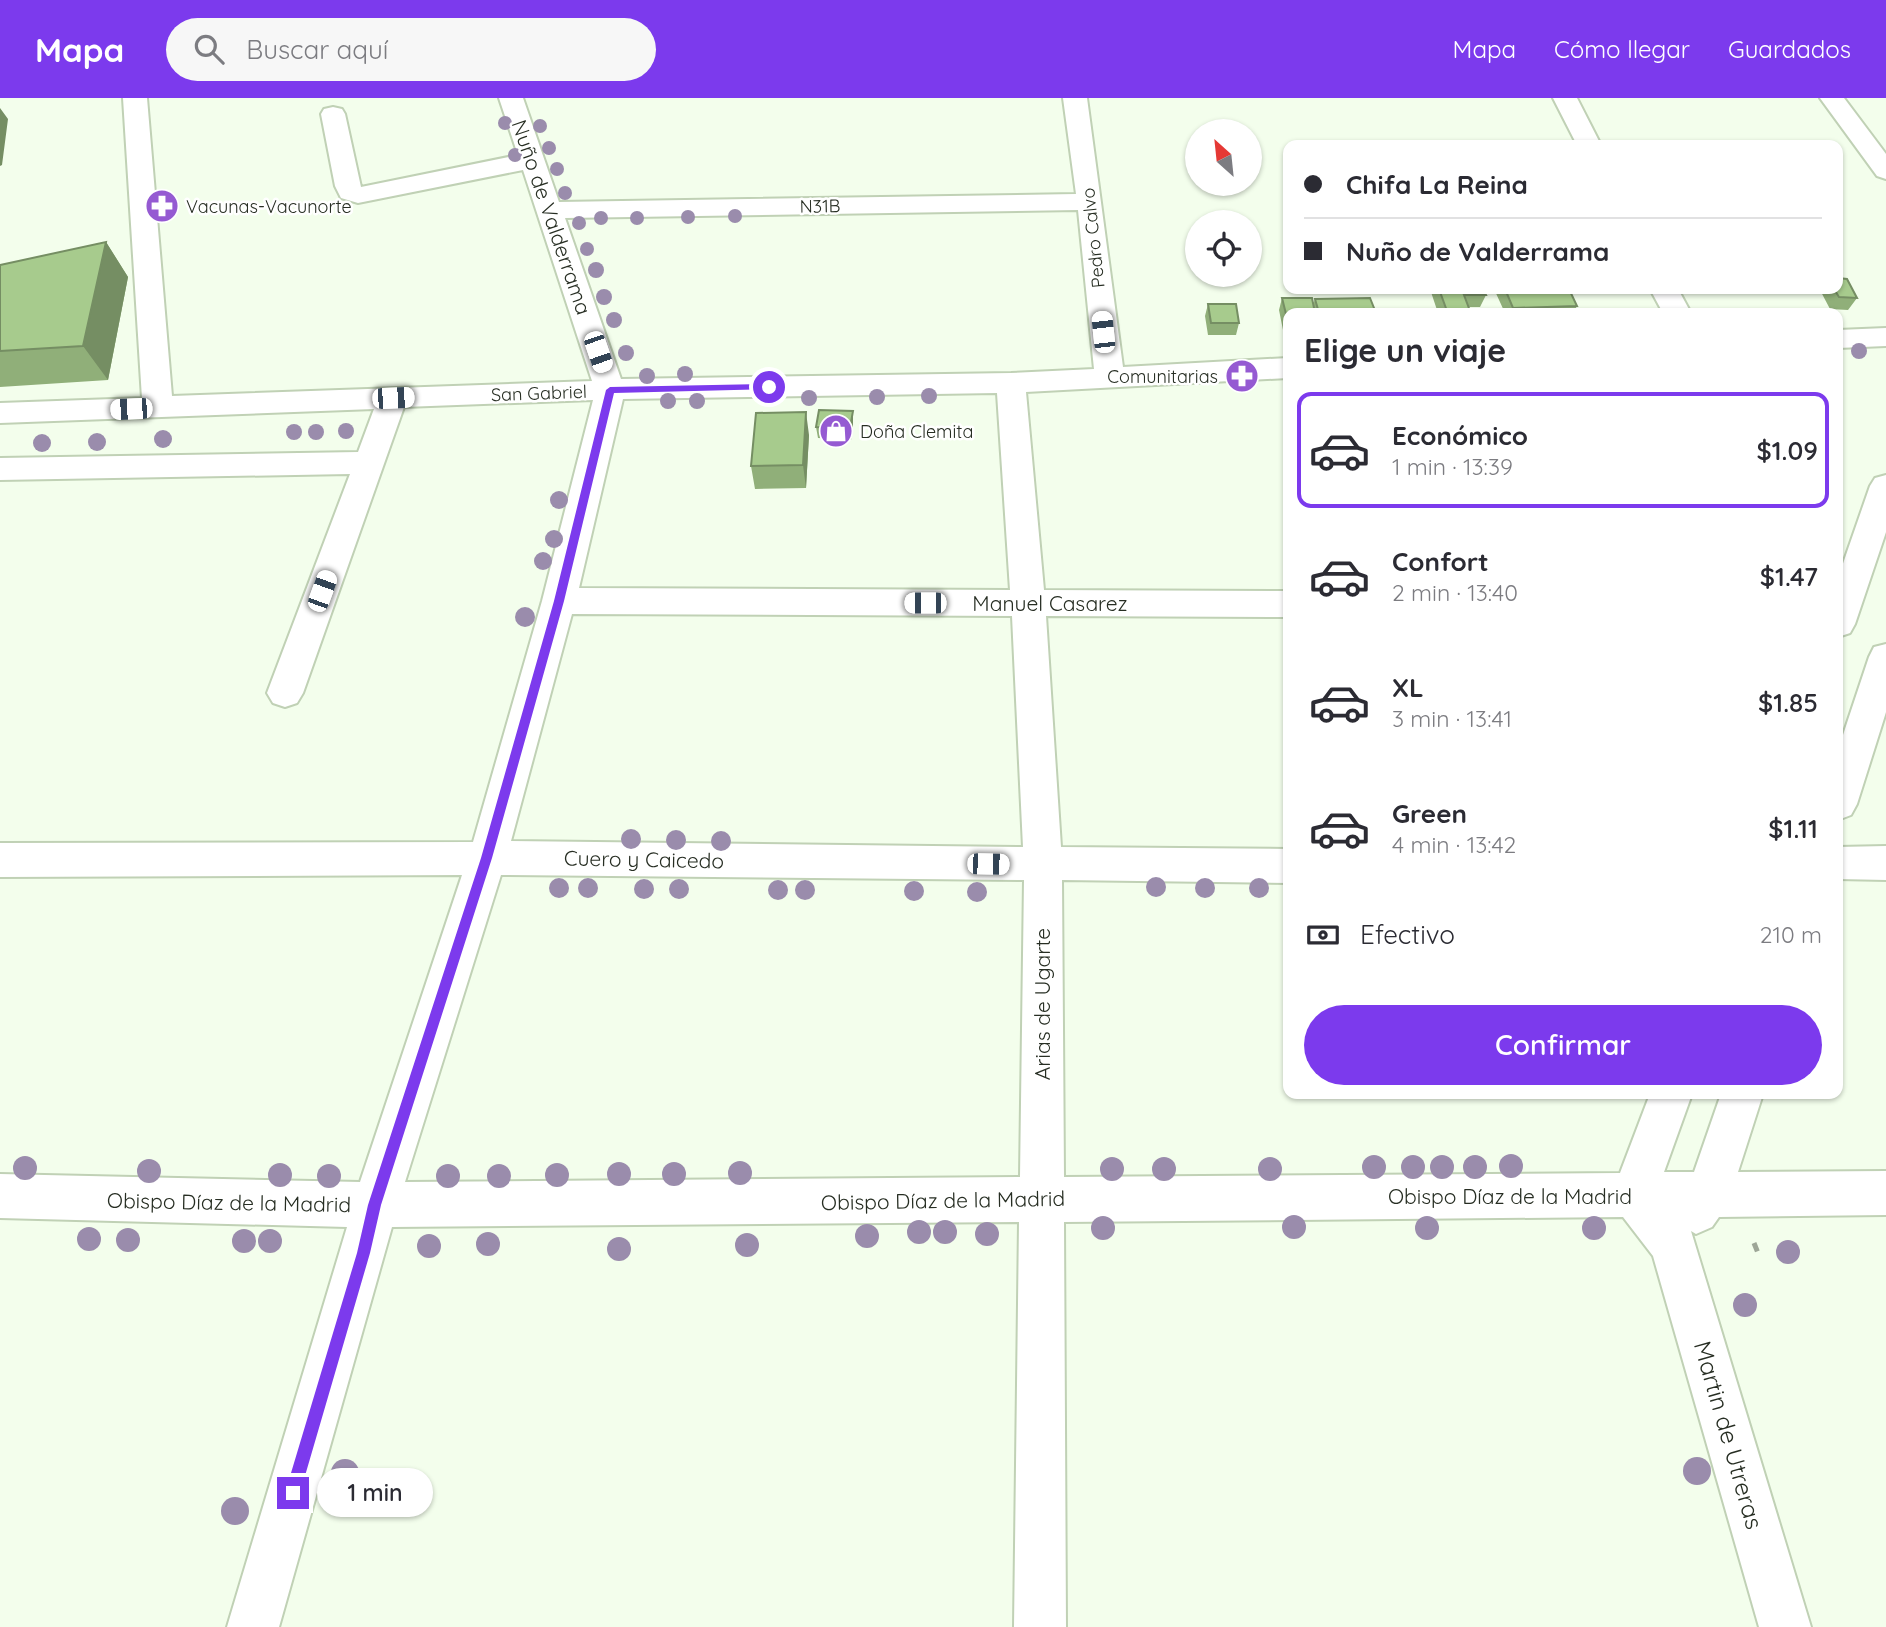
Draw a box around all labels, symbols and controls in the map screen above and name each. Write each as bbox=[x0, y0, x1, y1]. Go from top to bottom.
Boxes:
search box bbox=[166, 18, 656, 81]
text: Mapa bbox=[35, 29, 124, 70]
icon: search bbox=[190, 30, 228, 68]
text: Buscar aquí bbox=[246, 33, 388, 66]
text: Mapa bbox=[1453, 34, 1516, 64]
text: Cómo llegar bbox=[1554, 34, 1690, 64]
text: Guardados bbox=[1728, 34, 1851, 64]
street label: Nuño de Valderrama bbox=[506, 116, 598, 318]
north arrow bbox=[1185, 119, 1262, 196]
map controls bbox=[1185, 119, 1262, 287]
text: Chifa La Reina bbox=[1346, 168, 1528, 201]
pharmacy icon: Vacunas-Vacunorte bbox=[143, 187, 181, 225]
street label: Pedro Calvo bbox=[1076, 187, 1110, 289]
street label: N31B bbox=[799, 194, 841, 218]
place label: Vacunas-Vacunorte bbox=[186, 195, 352, 218]
button: locate bbox=[1185, 210, 1262, 287]
text: Nuño de Valderrama bbox=[1346, 235, 1609, 268]
car bbox=[1091, 310, 1116, 354]
car bbox=[582, 329, 615, 375]
text: Elige un viaje bbox=[1304, 330, 1506, 370]
pharmacy icon: Comunitarias bbox=[1223, 357, 1261, 395]
place label: Comunitarias bbox=[1107, 365, 1218, 388]
route start bbox=[753, 371, 785, 403]
street label: San Gabriel bbox=[491, 380, 587, 406]
car bbox=[372, 387, 415, 409]
car bbox=[110, 398, 153, 420]
shop icon: Doña Clemita bbox=[817, 412, 855, 450]
icon: car bbox=[1308, 419, 1371, 482]
text: Económico bbox=[1392, 419, 1528, 452]
place label: Doña Clemita bbox=[860, 420, 973, 443]
text: $1.09 bbox=[1756, 434, 1818, 467]
text: 1 min · 13:39 bbox=[1392, 452, 1513, 481]
icon: car bbox=[1308, 545, 1371, 608]
text: Confort bbox=[1392, 545, 1489, 578]
text: $1.47 bbox=[1760, 560, 1818, 593]
car bbox=[305, 568, 340, 614]
text: 2 min · 13:40 bbox=[1392, 578, 1518, 607]
street label: Manuel Casarez bbox=[972, 590, 1128, 616]
car bbox=[905, 593, 947, 614]
icon: car bbox=[1308, 671, 1371, 734]
text: XL bbox=[1392, 671, 1424, 704]
text: $1.85 bbox=[1758, 686, 1818, 719]
text: 3 min · 13:41 bbox=[1392, 704, 1512, 733]
icon: car bbox=[1308, 797, 1371, 860]
text: Green bbox=[1392, 797, 1467, 830]
text: $1.11 bbox=[1768, 812, 1818, 845]
text: 4 min · 13:42 bbox=[1392, 830, 1516, 859]
street label: Cuero y Caicedo bbox=[564, 845, 724, 873]
car bbox=[967, 853, 1010, 875]
icon: cash bbox=[1304, 916, 1342, 954]
text: Efectivo bbox=[1360, 918, 1455, 951]
text: 210 m bbox=[1760, 920, 1822, 949]
street label: Arias de Ugarte bbox=[1029, 928, 1055, 1080]
button: Confirmar bbox=[1304, 1005, 1822, 1085]
street label: Obispo Díaz de la Madrid bbox=[1388, 1183, 1632, 1209]
street label: Obispo Díaz de la Madrid bbox=[821, 1185, 1065, 1215]
street label: Obispo Díaz de la Madrid bbox=[107, 1187, 351, 1217]
street label: Martin de Utreras bbox=[1688, 1337, 1770, 1533]
callout: 1 min bbox=[318, 1468, 433, 1518]
route end bbox=[277, 1477, 309, 1509]
text: 1 min bbox=[347, 1478, 403, 1507]

